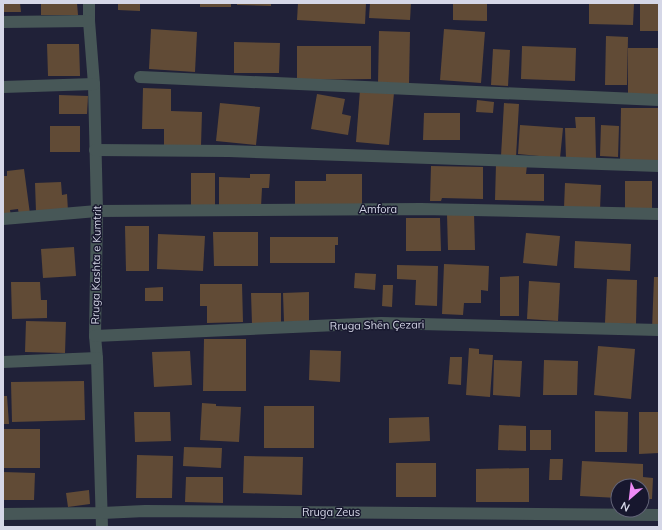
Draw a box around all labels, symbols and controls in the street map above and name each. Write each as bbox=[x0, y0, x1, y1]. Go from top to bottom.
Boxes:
street label: Amfora bbox=[359, 202, 397, 216]
street label: Rruga Kashta e Kumtrit bbox=[88, 205, 104, 325]
street label: Rruga Shën Çezari bbox=[330, 317, 424, 333]
north arrow bbox=[610, 478, 650, 518]
text: N bbox=[618, 499, 632, 515]
street label: Rruga Zeus bbox=[302, 505, 360, 519]

